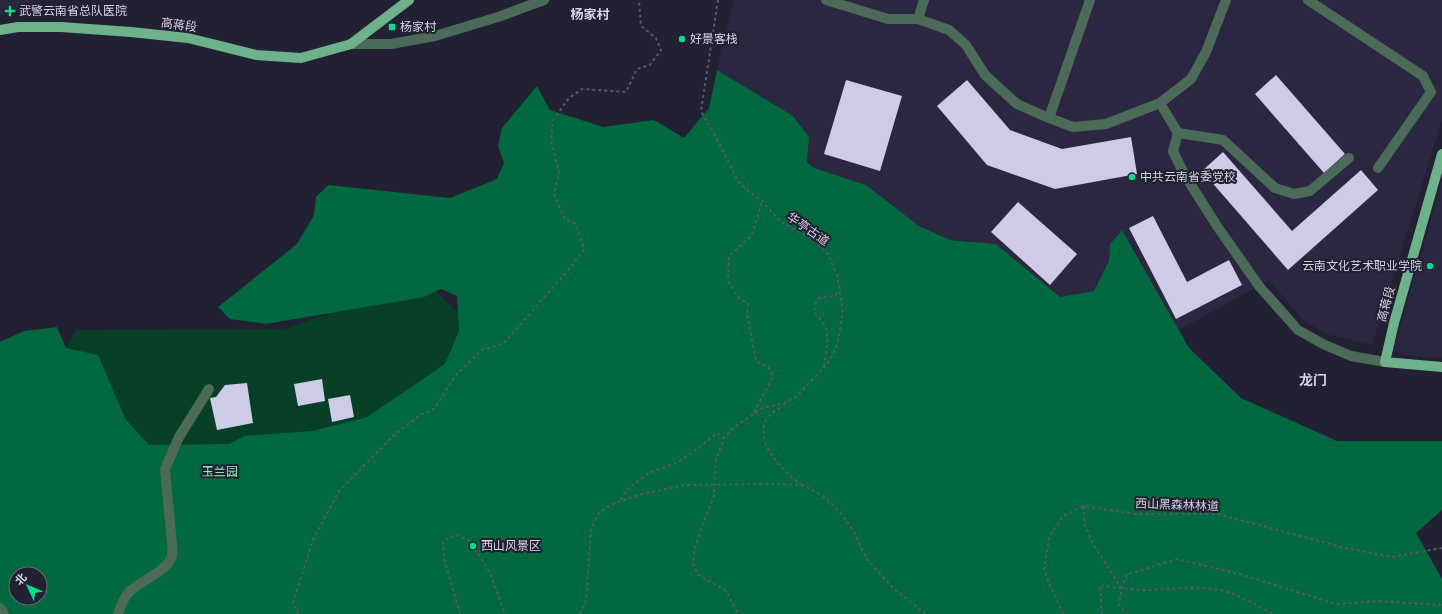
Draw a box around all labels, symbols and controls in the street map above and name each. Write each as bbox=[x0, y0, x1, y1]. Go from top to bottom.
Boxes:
place label: 武警云南省总队医院 bbox=[19, 4, 127, 18]
marker: 武警云南省总队医院 bbox=[4, 5, 16, 17]
district label: 杨家村 bbox=[570, 7, 610, 22]
street label: 高蒋段 bbox=[160, 16, 198, 34]
place label: 杨家村 bbox=[400, 20, 437, 34]
marker: 杨家村 bbox=[387, 22, 397, 32]
place label: 好景客栈 bbox=[690, 32, 738, 46]
marker: 好景客栈 bbox=[677, 34, 687, 44]
place label: 中共云南省委党校 bbox=[1140, 170, 1236, 184]
marker: 中共云南省委党校 bbox=[1127, 172, 1137, 182]
street label: 华亭古道 bbox=[784, 209, 832, 249]
place label: 云南文化艺术职业学院 bbox=[1302, 259, 1422, 273]
marker: 云南文化艺术职业学院 bbox=[1425, 261, 1435, 271]
street label: 高蒋段 bbox=[1375, 285, 1397, 323]
district label: 龙门 bbox=[1299, 372, 1327, 388]
park label: 玉兰园 bbox=[202, 465, 238, 479]
street label: 西山黑森林林道 bbox=[1135, 497, 1219, 513]
place label: 西山风景区 bbox=[481, 539, 541, 553]
marker: 西山风景区 bbox=[468, 541, 478, 551]
north arrow bbox=[8, 566, 48, 606]
text: 北 bbox=[13, 571, 29, 587]

